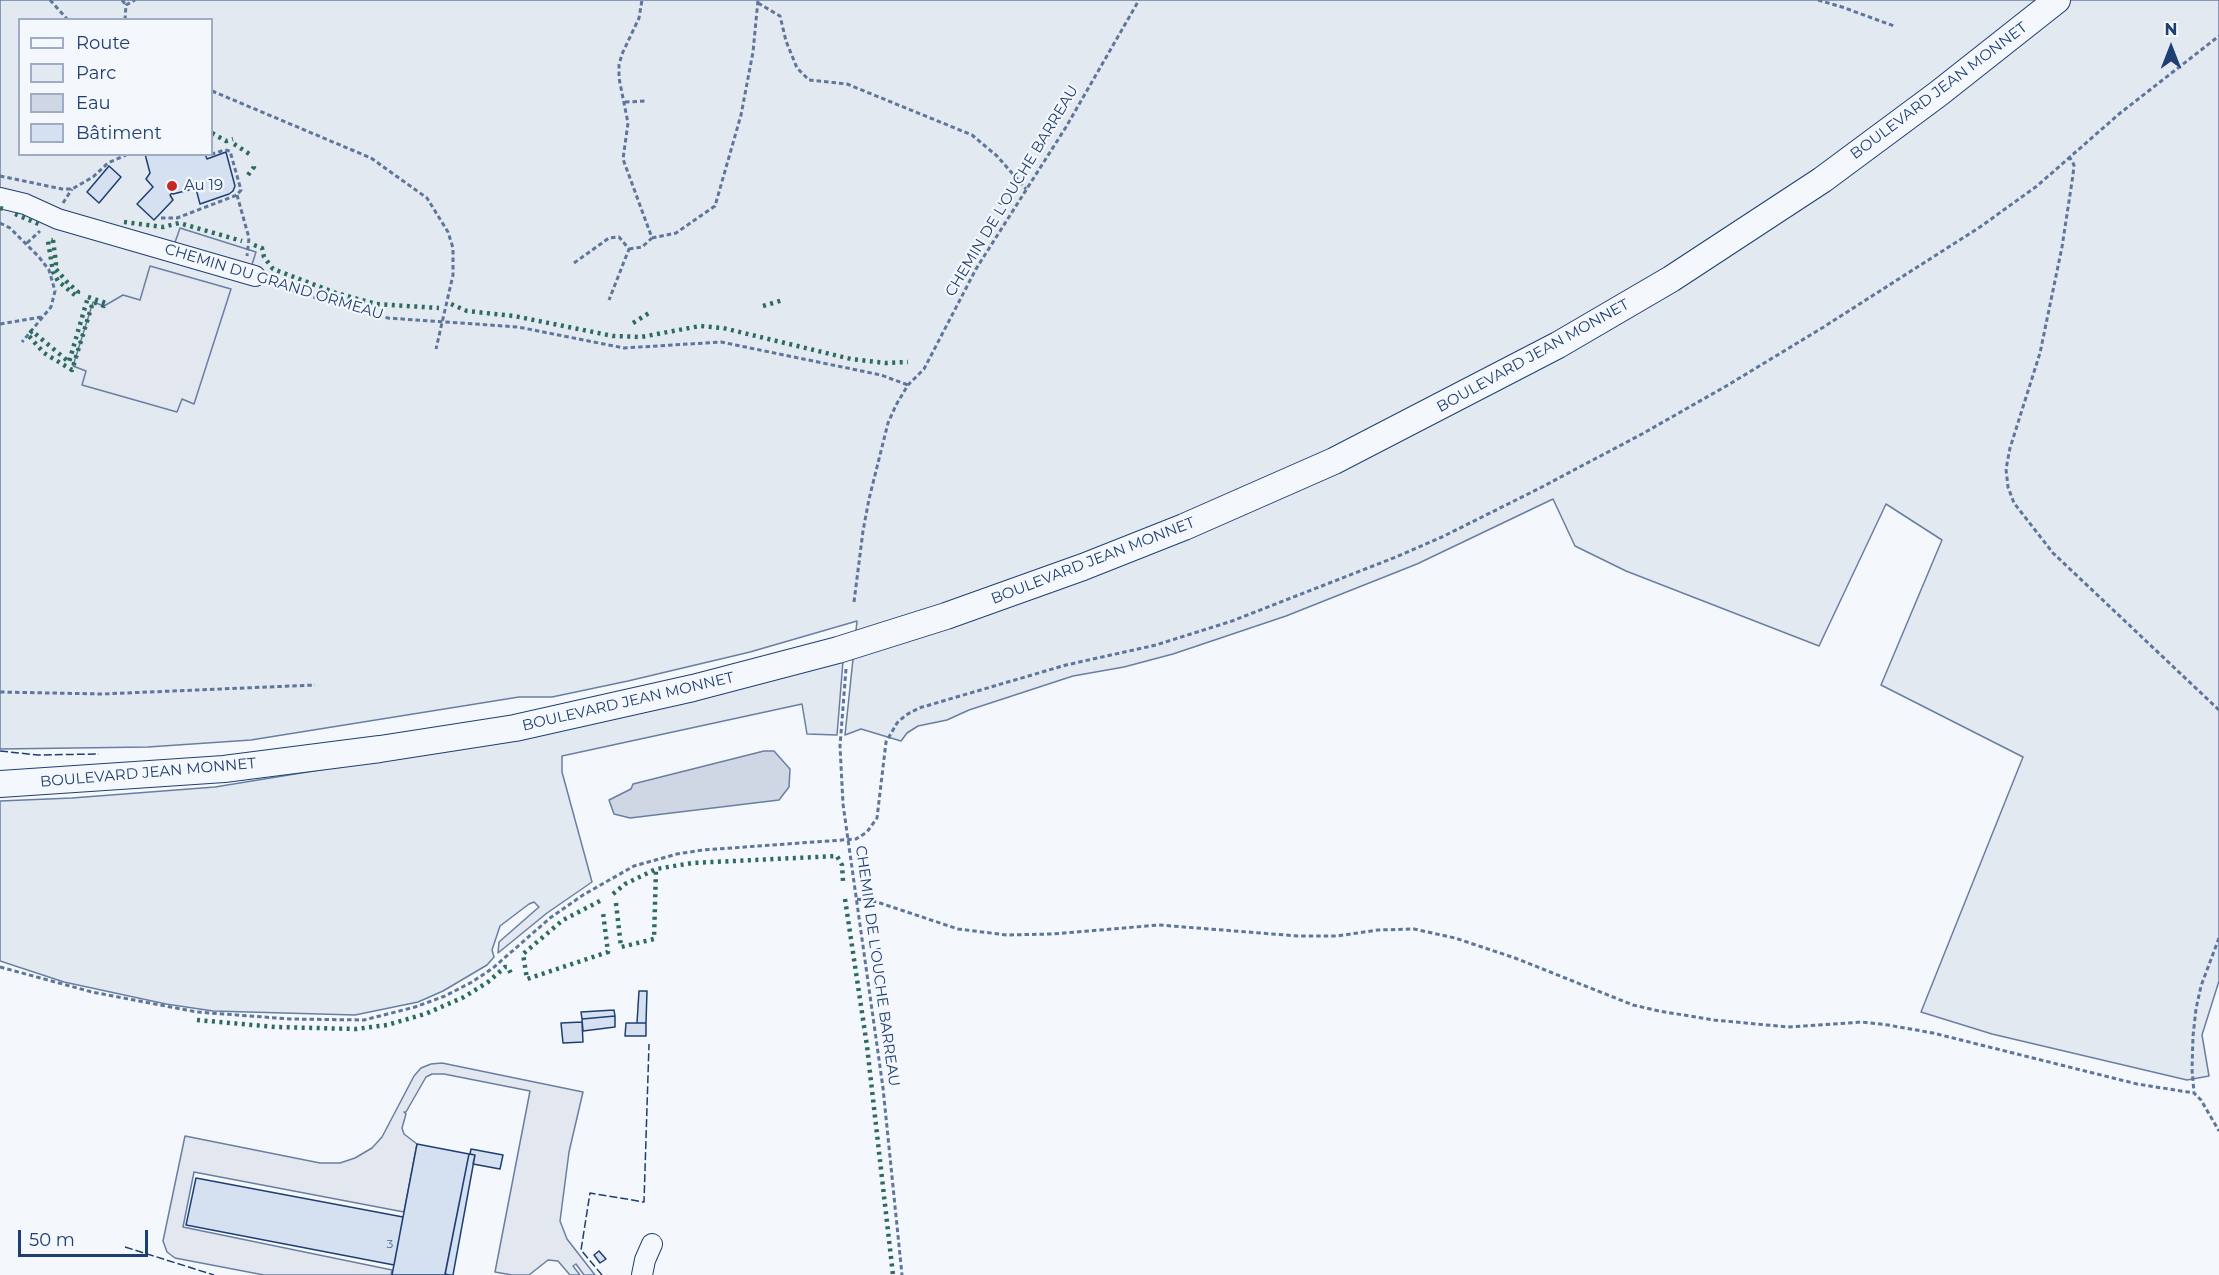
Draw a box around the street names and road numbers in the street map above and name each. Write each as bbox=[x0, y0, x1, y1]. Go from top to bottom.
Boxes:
street label: BOULEVARD JEAN MONNET bbox=[1847, 19, 2031, 163]
street label: CHEMIN DE L'OUCHE BARREAU bbox=[942, 82, 1082, 300]
street label: CHEMIN DU GRAND ORMEAU bbox=[162, 240, 386, 324]
street label: BOULEVARD JEAN MONNET bbox=[1434, 296, 1632, 416]
street label: BOULEVARD JEAN MONNET bbox=[989, 514, 1197, 608]
street label: BOULEVARD JEAN MONNET bbox=[520, 669, 736, 735]
street label: BOULEVARD JEAN MONNET bbox=[39, 755, 257, 791]
street label: CHEMIN DE L'OUCHE BARREAU bbox=[851, 844, 903, 1088]

